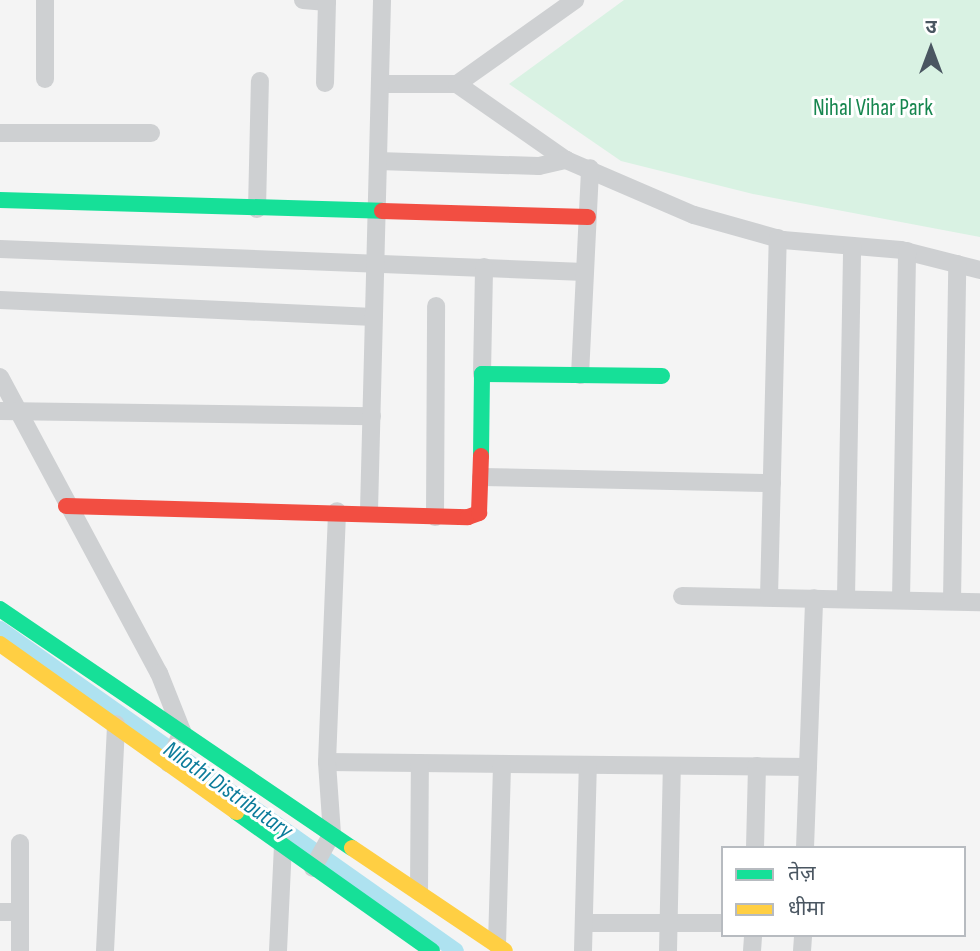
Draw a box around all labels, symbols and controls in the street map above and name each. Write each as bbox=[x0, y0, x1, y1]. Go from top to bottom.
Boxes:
north arrow bbox=[896, 14, 966, 84]
text: उ bbox=[925, 16, 937, 39]
park label: Nihal Vihar Park bbox=[813, 94, 933, 122]
water label: Nilothi Distributary bbox=[158, 735, 298, 845]
legend bbox=[721, 846, 966, 937]
text: तेज़ bbox=[788, 861, 816, 886]
text: धीमा bbox=[788, 896, 824, 921]

